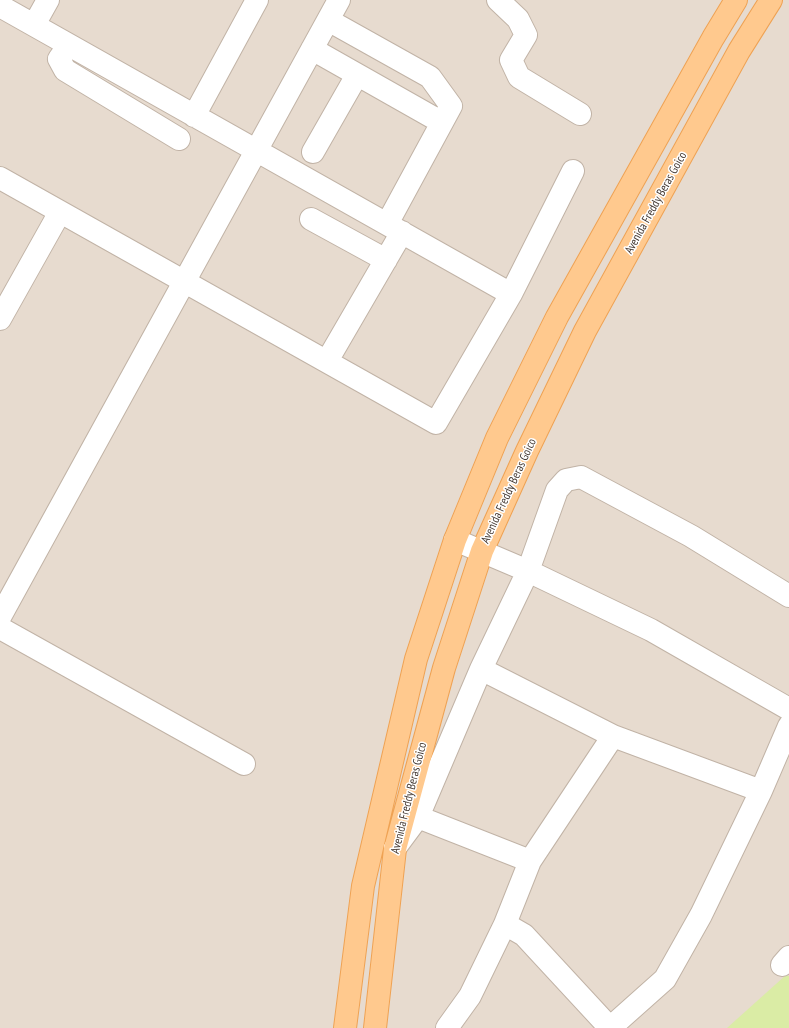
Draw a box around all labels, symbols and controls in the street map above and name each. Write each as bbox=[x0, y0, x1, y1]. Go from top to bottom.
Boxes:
street label: Avenida Freddy Beras Goico bbox=[622, 150, 690, 256]
street label: Avenida Freddy Beras Goico bbox=[478, 436, 540, 546]
street label: Avenida Freddy Beras Goico bbox=[388, 741, 430, 855]

